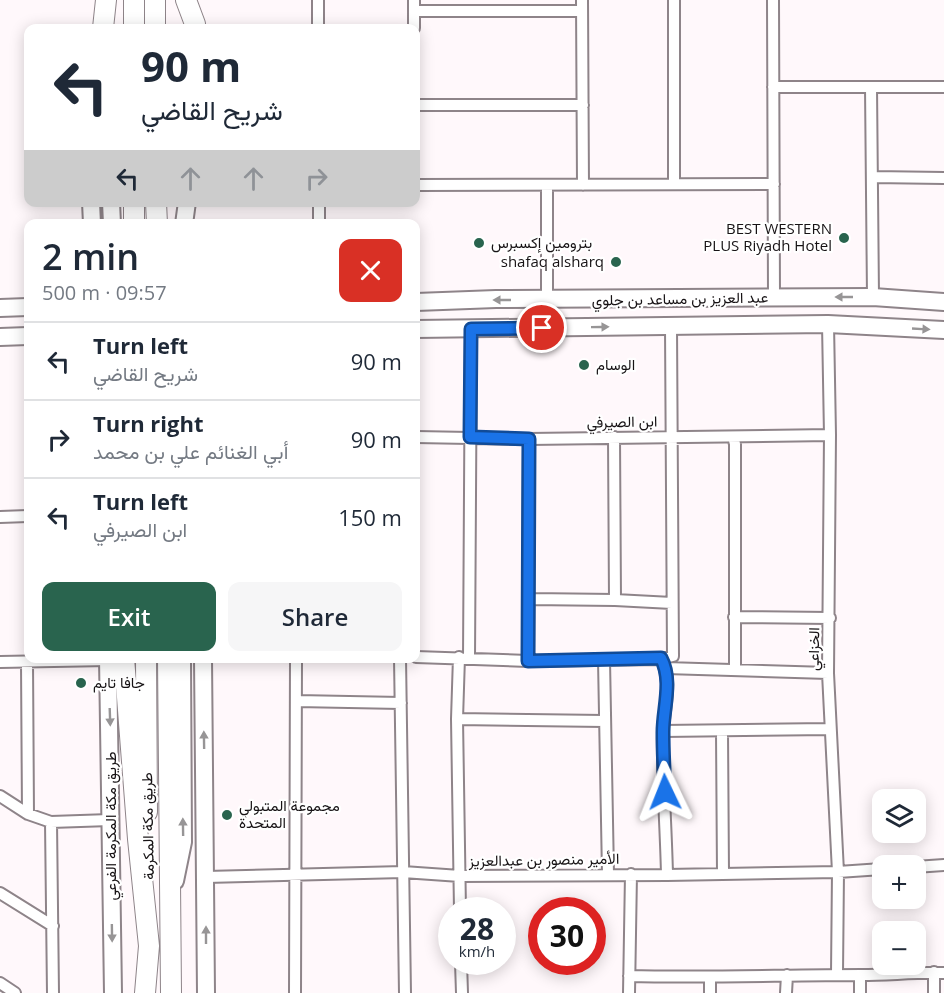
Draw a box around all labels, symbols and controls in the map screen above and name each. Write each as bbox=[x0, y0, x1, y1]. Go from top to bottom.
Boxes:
text: 90 m bbox=[141, 37, 241, 94]
icon: left bbox=[42, 48, 120, 126]
text: شريح القاضي bbox=[141, 91, 283, 128]
icon: left bbox=[111, 162, 144, 195]
icon: ahead bbox=[174, 162, 207, 195]
icon: ahead bbox=[237, 162, 270, 195]
icon: right bbox=[300, 162, 333, 195]
place label: BEST WESTERN PLUS Riyadh Hotel bbox=[703, 218, 832, 255]
marker: BEST WESTERN PLUS Riyadh Hotel bbox=[837, 231, 851, 245]
text: 2 min bbox=[42, 232, 139, 281]
place label: بترومين إكسبرس bbox=[491, 232, 592, 253]
marker: بترومين إكسبرس bbox=[472, 236, 486, 250]
button: close bbox=[339, 239, 402, 302]
place label: shafaq alsharq bbox=[501, 251, 604, 271]
marker: shafaq alsharq bbox=[609, 255, 623, 269]
text: 500 m · 09:57 bbox=[42, 279, 167, 306]
street label: عبد العزيز بن مساعد بن جلوي bbox=[592, 286, 769, 314]
one-way arrow bbox=[834, 292, 853, 302]
one-way arrow bbox=[492, 295, 511, 305]
pin bbox=[516, 302, 567, 353]
icon: arrive bbox=[525, 311, 558, 344]
one-way arrow bbox=[590, 322, 609, 332]
one-way arrow bbox=[911, 325, 930, 334]
text: Turn left bbox=[93, 330, 188, 360]
icon: left bbox=[42, 345, 75, 378]
text: 90 m bbox=[351, 346, 402, 376]
place label: الوسام bbox=[596, 354, 635, 375]
marker: الوسام bbox=[577, 358, 591, 372]
text: شريح القاضي bbox=[93, 360, 198, 387]
text: Turn right bbox=[93, 408, 204, 438]
street label: ابن الصيرفي bbox=[586, 410, 658, 436]
icon: right bbox=[42, 423, 75, 456]
text: 90 m bbox=[351, 424, 402, 454]
text: أبي الغنائم علي بن محمد bbox=[93, 438, 288, 465]
text: Turn left bbox=[93, 486, 188, 516]
icon: left bbox=[42, 501, 75, 534]
text: 150 m bbox=[338, 502, 402, 532]
text: ابن الصيرفي bbox=[93, 516, 187, 543]
button: Exit bbox=[42, 582, 216, 651]
button: Share bbox=[228, 582, 402, 651]
street label: الخزاعي bbox=[803, 627, 827, 671]
place label: جافا تايم bbox=[93, 672, 145, 693]
marker: جافا تايم bbox=[74, 676, 88, 690]
one-way arrow bbox=[105, 707, 114, 726]
one-way arrow bbox=[199, 730, 209, 749]
street label: طريق مكة المكرمة الفرعي bbox=[100, 751, 124, 900]
position arrow bbox=[633, 760, 697, 824]
street label: طريق مكة المكرمة bbox=[136, 772, 159, 880]
map controls bbox=[872, 789, 926, 975]
button: layers bbox=[872, 789, 926, 843]
place label: مجموعة المتبولي المتحدة bbox=[239, 795, 340, 832]
marker: مجموعة المتبولي المتحدة bbox=[220, 808, 234, 822]
one-way arrow bbox=[178, 818, 188, 837]
street label: الأمير منصور بن عبدالعزيز bbox=[468, 848, 619, 871]
button: + bbox=[872, 855, 926, 909]
speed limit sign: 30 bbox=[528, 897, 606, 975]
text: 28 bbox=[460, 908, 494, 949]
button: − bbox=[872, 921, 926, 975]
one-way arrow bbox=[107, 923, 117, 942]
one-way arrow bbox=[201, 925, 211, 944]
text: km/h bbox=[459, 941, 495, 961]

